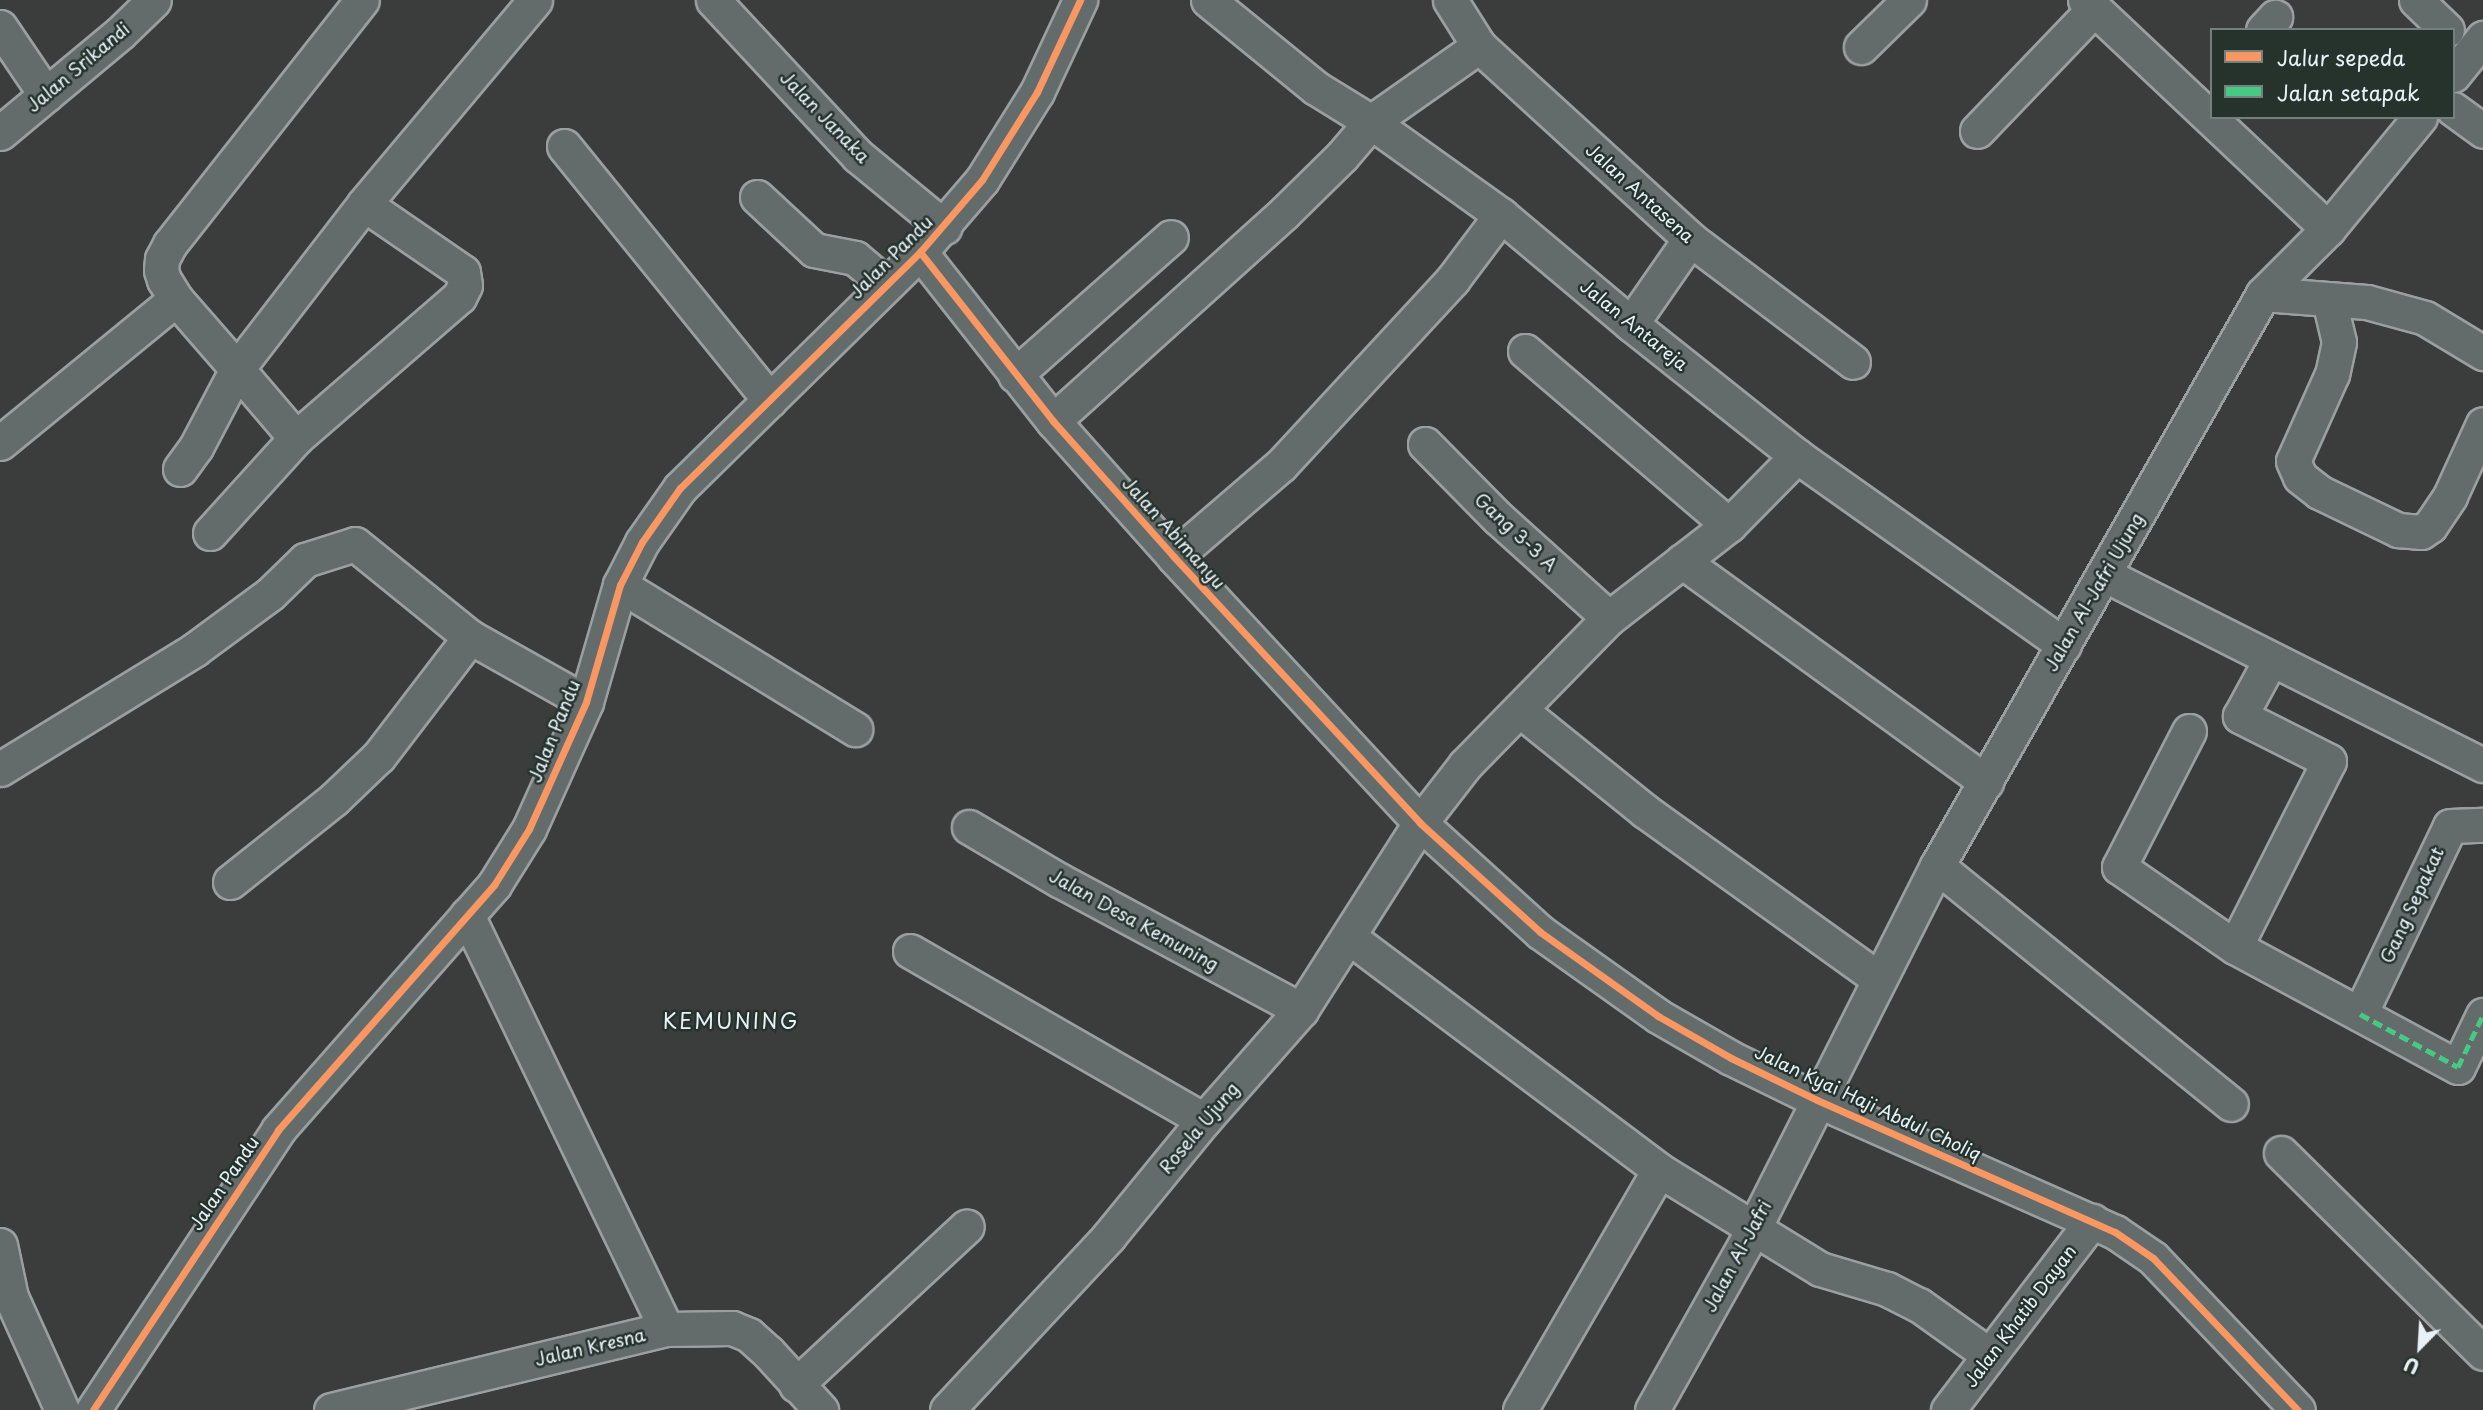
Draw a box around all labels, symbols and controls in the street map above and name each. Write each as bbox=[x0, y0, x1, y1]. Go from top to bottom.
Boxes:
street label: Jalan Srikandi bbox=[22, 18, 134, 116]
legend bbox=[2210, 28, 2455, 119]
text: Jalur sepeda bbox=[2277, 41, 2405, 73]
street label: Jalan Janaka bbox=[775, 66, 875, 168]
text: Jalan setapak bbox=[2277, 76, 2420, 108]
street label: Jalan Antasena bbox=[1581, 139, 1699, 247]
street label: Jalan Pandu bbox=[845, 211, 937, 303]
street label: Jalan Antareja bbox=[1576, 275, 1692, 375]
street label: Jalan Abimanyu bbox=[1118, 473, 1230, 593]
street label: Gang 3-3 A bbox=[1470, 489, 1562, 575]
street label: Jalan Al-Jafri Ujung bbox=[2040, 509, 2148, 675]
street label: Jalan Pandu bbox=[524, 677, 584, 785]
street label: Gang Sepakat bbox=[2376, 844, 2448, 966]
street label: Jalan Desa Kemuning bbox=[1045, 864, 1223, 976]
district label: KEMUNING bbox=[663, 1007, 799, 1033]
street label: Jalan Kyai Haji Abdul Choliq bbox=[1751, 1041, 1985, 1165]
street label: Rosela Ujung bbox=[1155, 1078, 1243, 1178]
street label: Jalan Pandu bbox=[185, 1132, 263, 1234]
street label: Jalan Al-Jafri bbox=[1699, 1197, 1775, 1315]
street label: Jalan Khatib Dayan bbox=[1959, 1239, 2081, 1393]
north arrow bbox=[2385, 1312, 2455, 1382]
street label: Jalan Kresna bbox=[532, 1324, 648, 1370]
text: U bbox=[2399, 1350, 2424, 1382]

